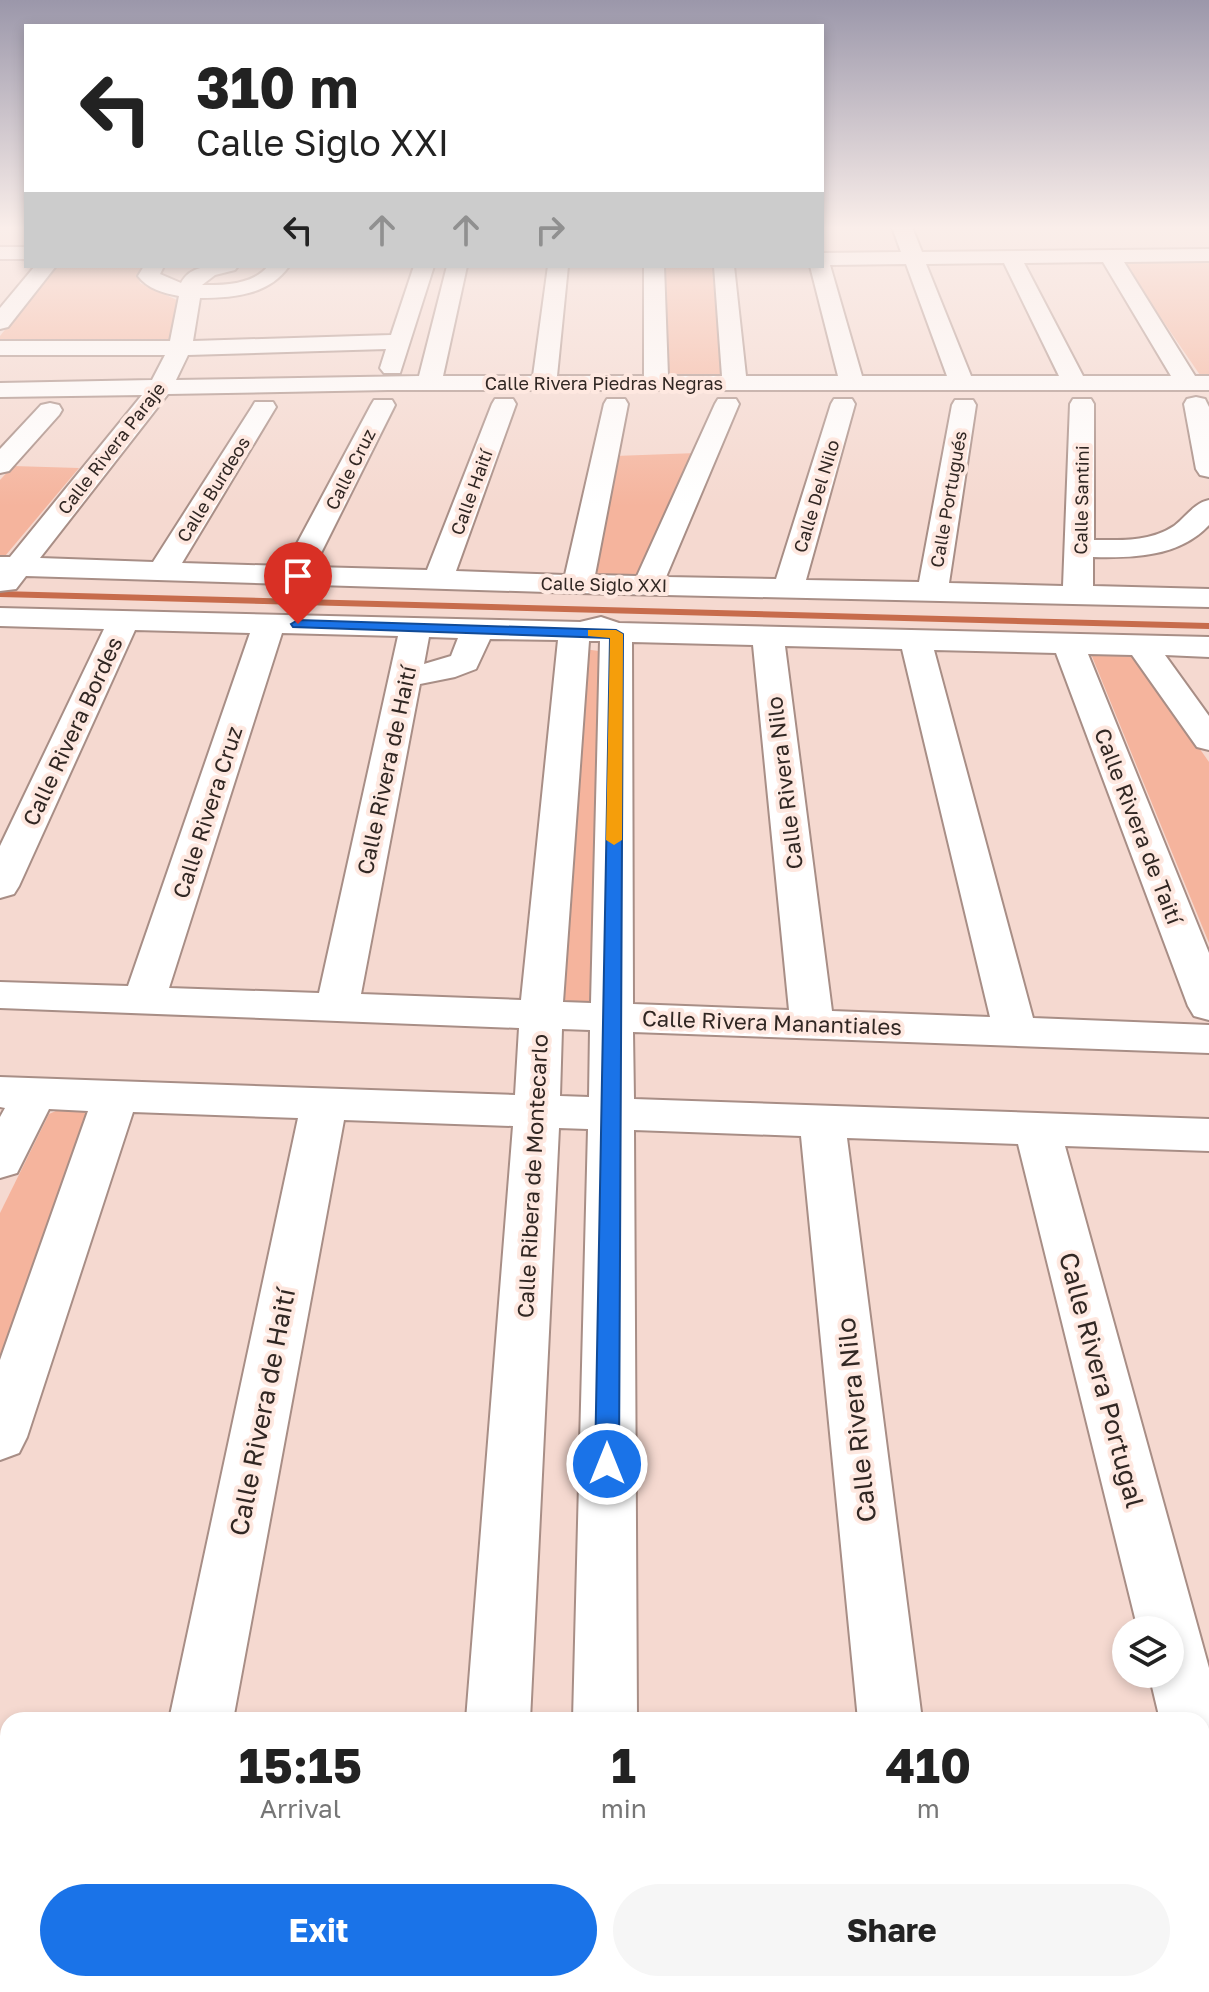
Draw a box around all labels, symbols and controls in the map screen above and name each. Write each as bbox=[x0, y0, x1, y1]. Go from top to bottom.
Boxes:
text: 310 m bbox=[196, 53, 358, 120]
icon: left bbox=[64, 56, 168, 160]
text: Calle Siglo XXI bbox=[196, 121, 449, 164]
icon: left bbox=[276, 208, 320, 252]
icon: ahead bbox=[360, 208, 404, 252]
icon: ahead bbox=[444, 208, 488, 252]
icon: right bbox=[528, 208, 572, 252]
street label: Calle Rivera Piedras Negras bbox=[485, 372, 723, 394]
street label: Calle Rivera Paraje bbox=[53, 378, 169, 518]
street label: Calle Cruz bbox=[320, 425, 380, 513]
street label: Calle Portugués bbox=[925, 429, 971, 569]
street label: Calle Burdeos bbox=[172, 432, 254, 546]
street label: Calle Del Nilo bbox=[788, 437, 844, 555]
street label: Calle Haití bbox=[445, 445, 497, 538]
street label: Calle Santini bbox=[1069, 445, 1093, 555]
pin bbox=[264, 542, 332, 624]
icon: arrive bbox=[276, 554, 320, 598]
street label: Calle Siglo XXI bbox=[541, 572, 667, 596]
street label: Calle Rivera Bordes bbox=[16, 632, 128, 830]
street label: Calle Rivera de Haití bbox=[351, 661, 422, 877]
street label: Calle Rivera Nilo bbox=[760, 695, 808, 871]
street label: Calle Rivera Cruz bbox=[166, 723, 248, 901]
street label: Calle Rivera de Taití bbox=[1089, 724, 1190, 930]
street label: Calle Rivera Manantiales bbox=[641, 1004, 903, 1040]
street label: Calle Ribera de Montecarlo bbox=[511, 1033, 553, 1319]
street label: Calle Rivera Portugal bbox=[1053, 1249, 1151, 1511]
street label: Calle Rivera de Haití bbox=[223, 1284, 302, 1538]
street label: Calle Rivera Nilo bbox=[830, 1316, 882, 1524]
position arrow bbox=[565, 1422, 649, 1506]
map controls bbox=[1112, 1616, 1184, 1688]
button: layers bbox=[1112, 1616, 1184, 1688]
text: 15:15 bbox=[239, 1736, 362, 1794]
text: 1 bbox=[611, 1736, 636, 1794]
text: 410 bbox=[885, 1736, 971, 1794]
text: Arrival bbox=[260, 1793, 341, 1824]
text: min bbox=[601, 1793, 647, 1824]
text: m bbox=[917, 1793, 940, 1824]
button: Exit bbox=[40, 1884, 597, 1976]
button: Share bbox=[613, 1884, 1170, 1976]

